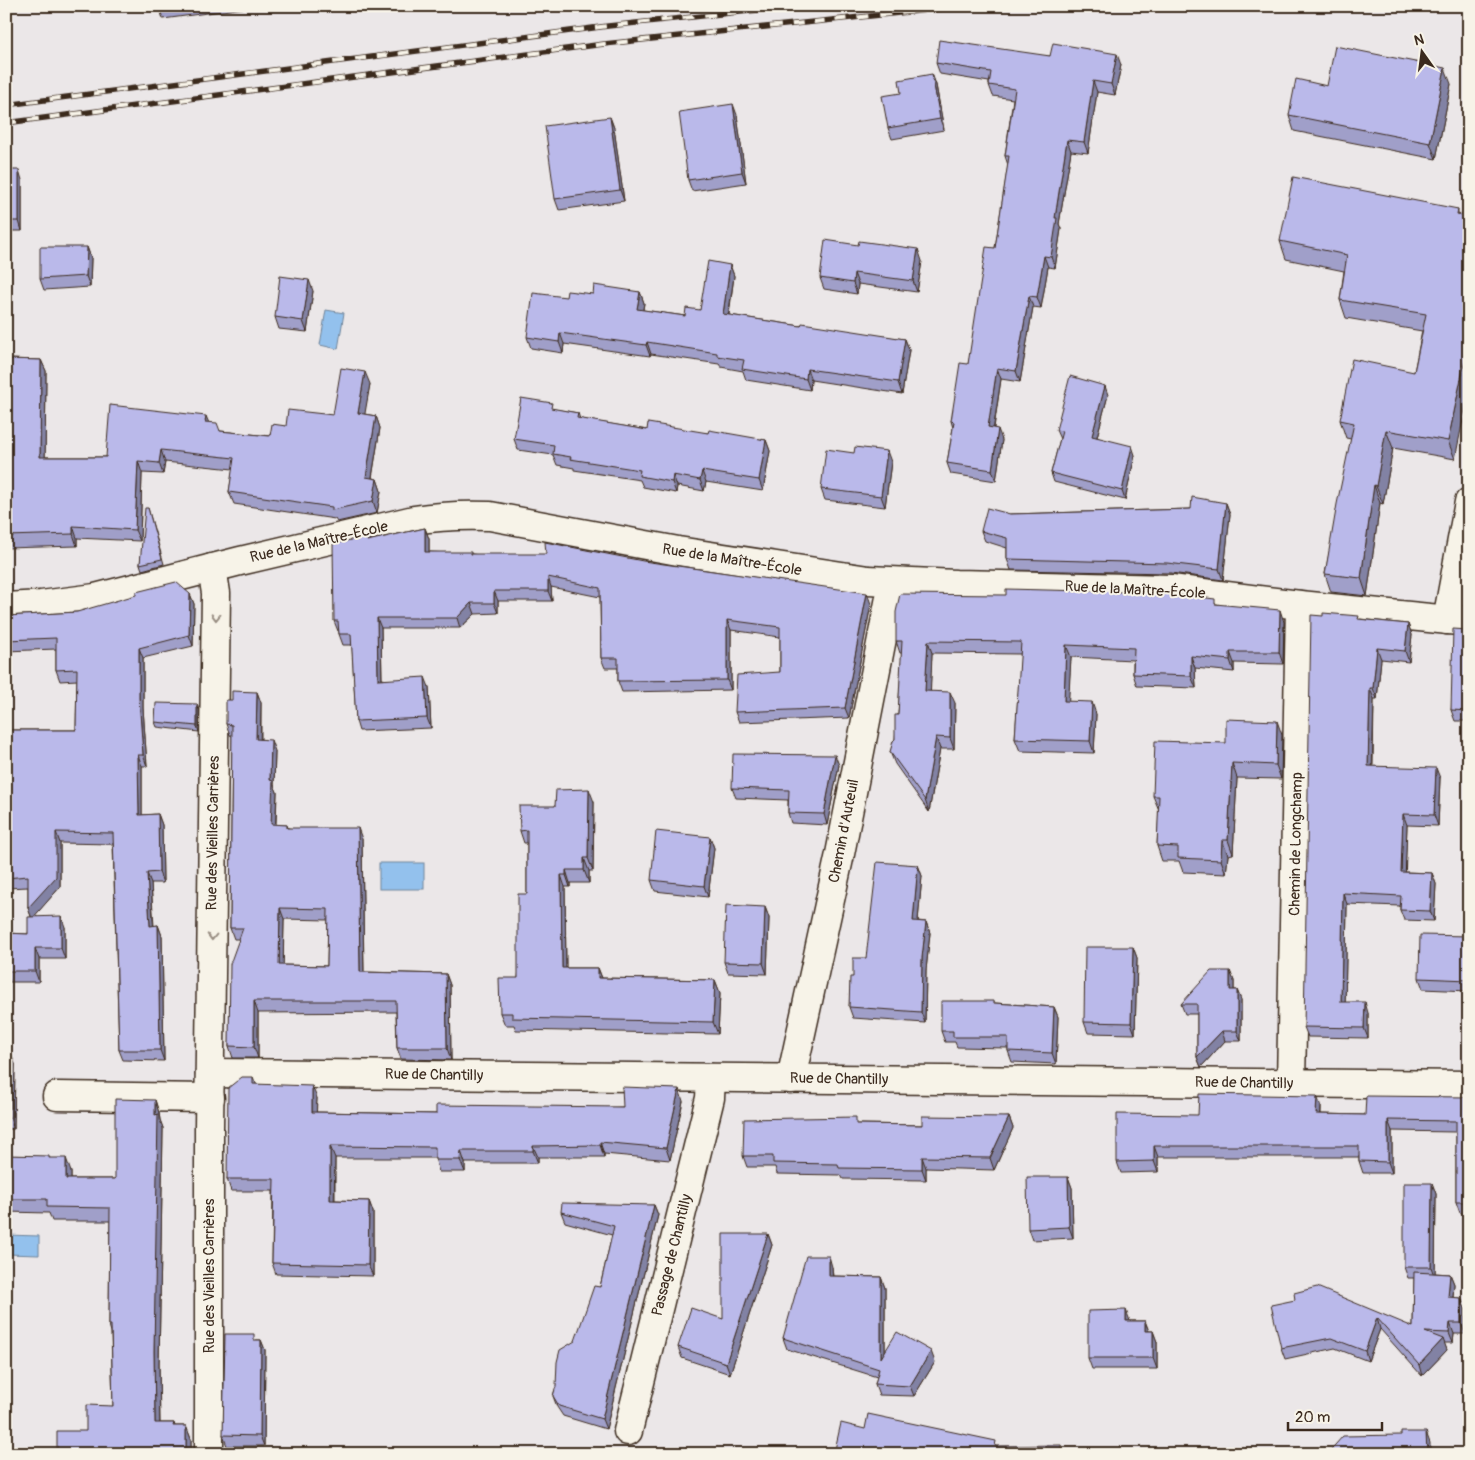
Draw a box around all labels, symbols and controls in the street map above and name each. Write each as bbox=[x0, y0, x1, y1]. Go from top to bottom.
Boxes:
north arrow bbox=[1398, 28, 1448, 78]
text: N bbox=[1412, 30, 1426, 49]
street label: Rue de la Maître-École bbox=[248, 517, 390, 567]
street label: Rue de la Maître-École bbox=[661, 540, 804, 580]
street label: Rue de la Maître-École bbox=[1064, 577, 1206, 603]
one-way arrow bbox=[211, 613, 221, 621]
street label: Rue des Vieilles Carrières bbox=[202, 755, 224, 911]
street label: Chemin de Longchamp bbox=[1285, 772, 1307, 916]
street label: Chemin d'Auteuil bbox=[825, 777, 863, 885]
one-way arrow bbox=[207, 933, 217, 941]
street label: Rue de Chantilly bbox=[385, 1065, 484, 1085]
street label: Rue de Chantilly bbox=[790, 1069, 889, 1089]
street label: Rue de Chantilly bbox=[1195, 1073, 1294, 1093]
street label: Passage de Chantilly bbox=[648, 1192, 696, 1318]
street label: Rue des Vieilles Carrières bbox=[200, 1198, 219, 1353]
scale bar bbox=[1288, 1400, 1381, 1432]
text: 20 m bbox=[1295, 1408, 1330, 1427]

